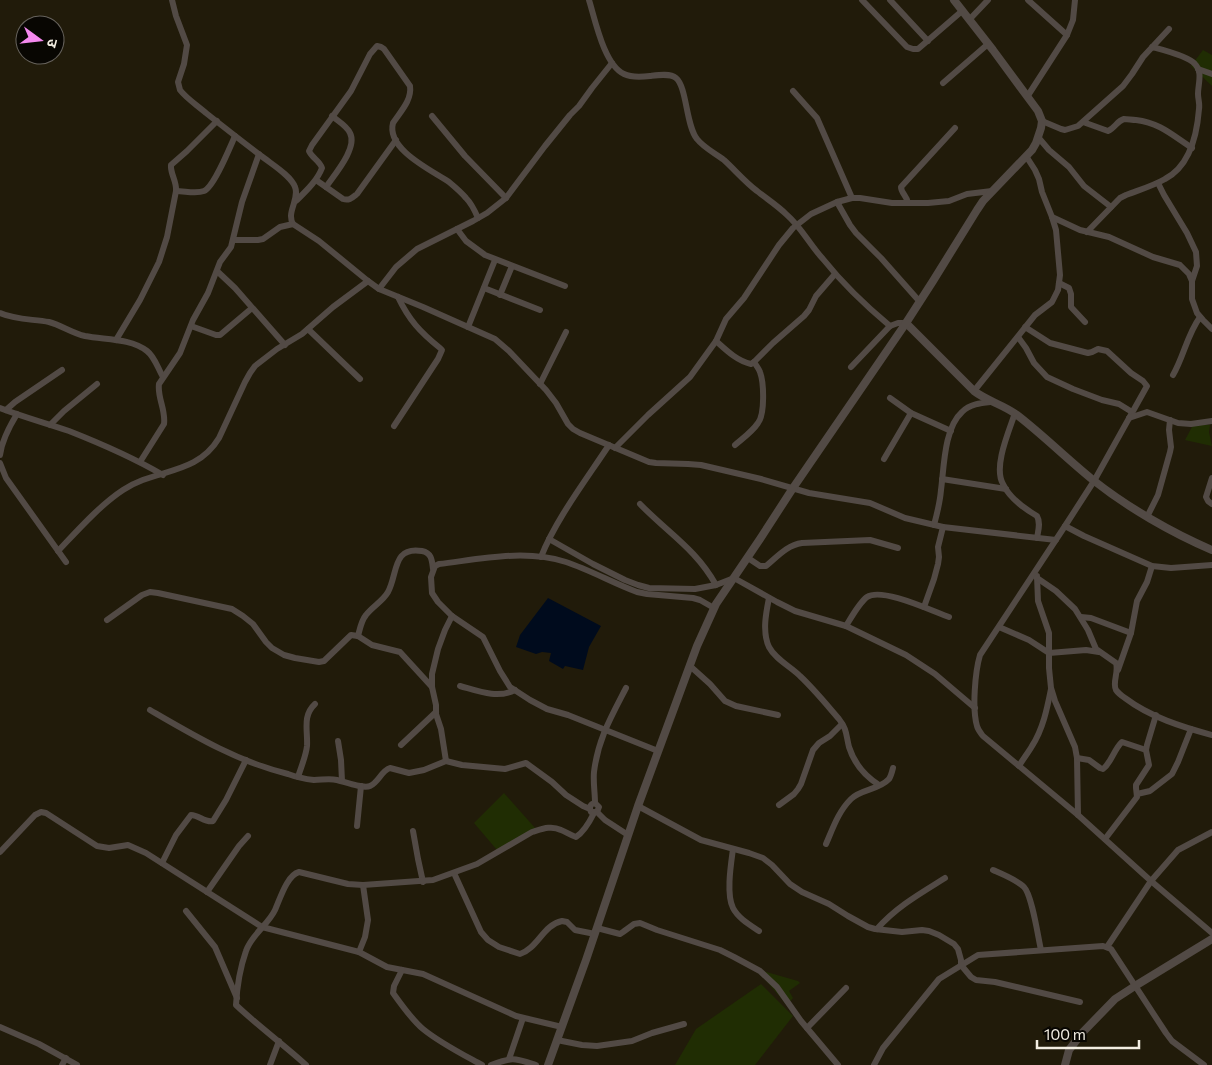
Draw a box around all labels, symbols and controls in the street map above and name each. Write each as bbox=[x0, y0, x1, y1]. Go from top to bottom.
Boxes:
north arrow bbox=[15, 15, 65, 65]
text: उ bbox=[44, 37, 62, 50]
scale bar bbox=[1037, 1018, 1140, 1050]
text: 100 m bbox=[1044, 1025, 1086, 1043]

